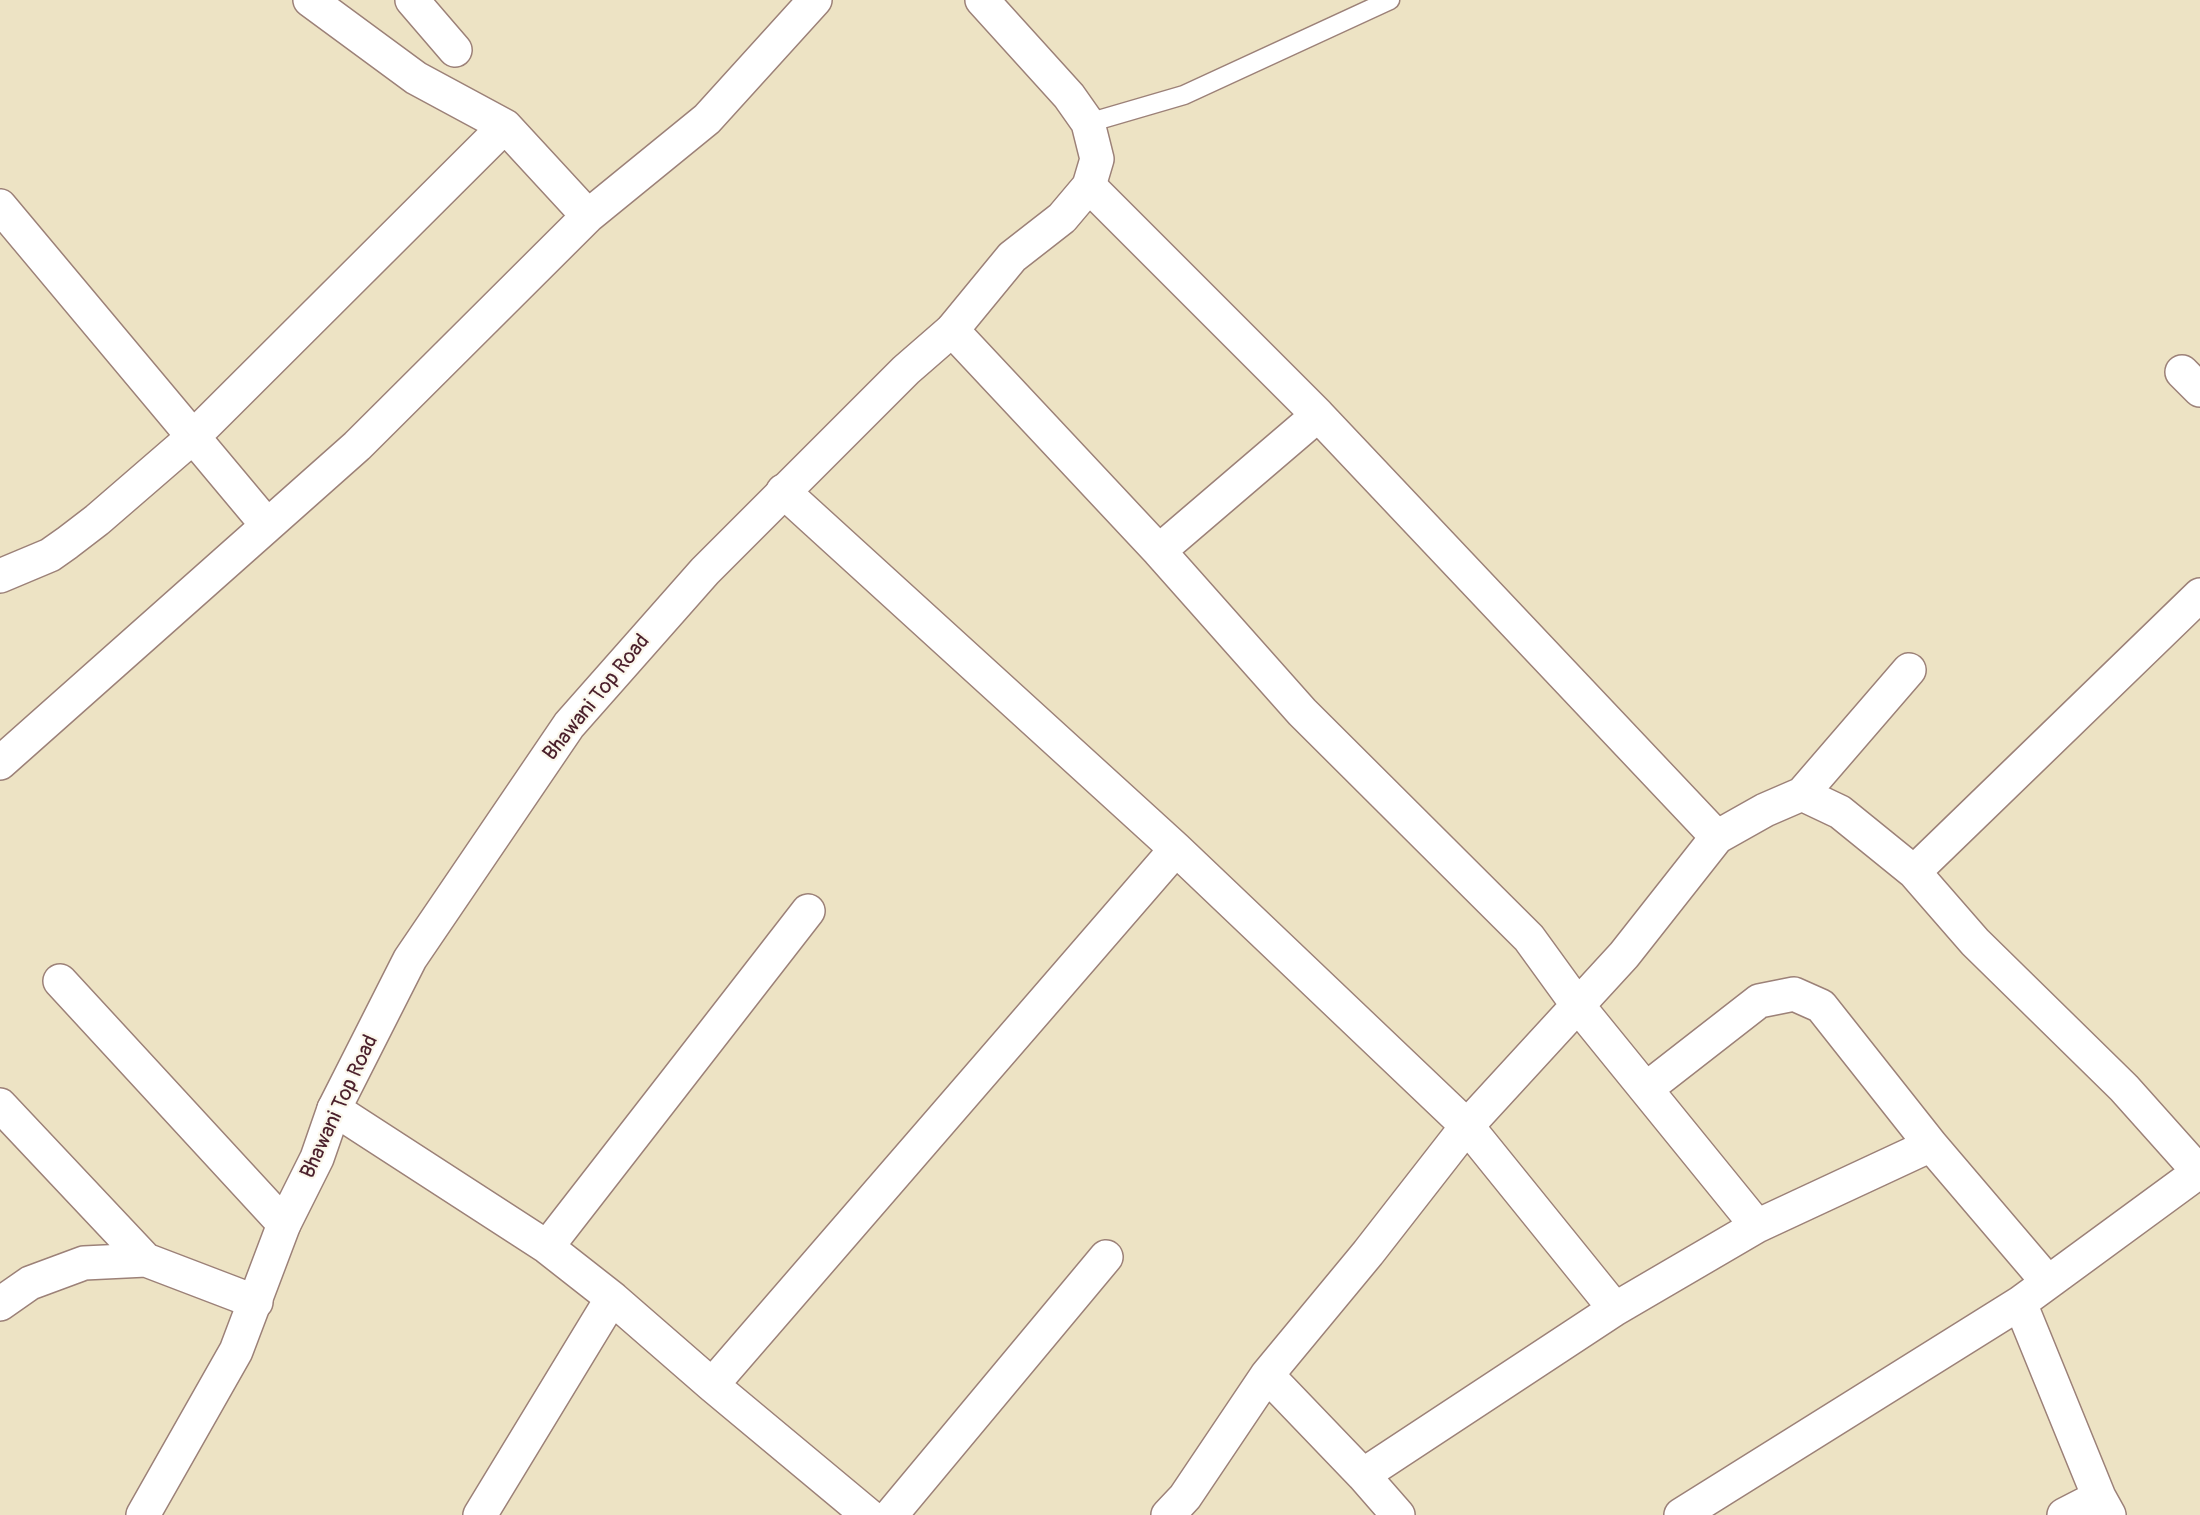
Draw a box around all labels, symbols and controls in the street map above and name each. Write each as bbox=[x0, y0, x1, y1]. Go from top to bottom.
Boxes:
street label: Bhawani Top Road bbox=[538, 630, 656, 766]
street label: Bhawani Top Road bbox=[296, 1031, 384, 1183]

